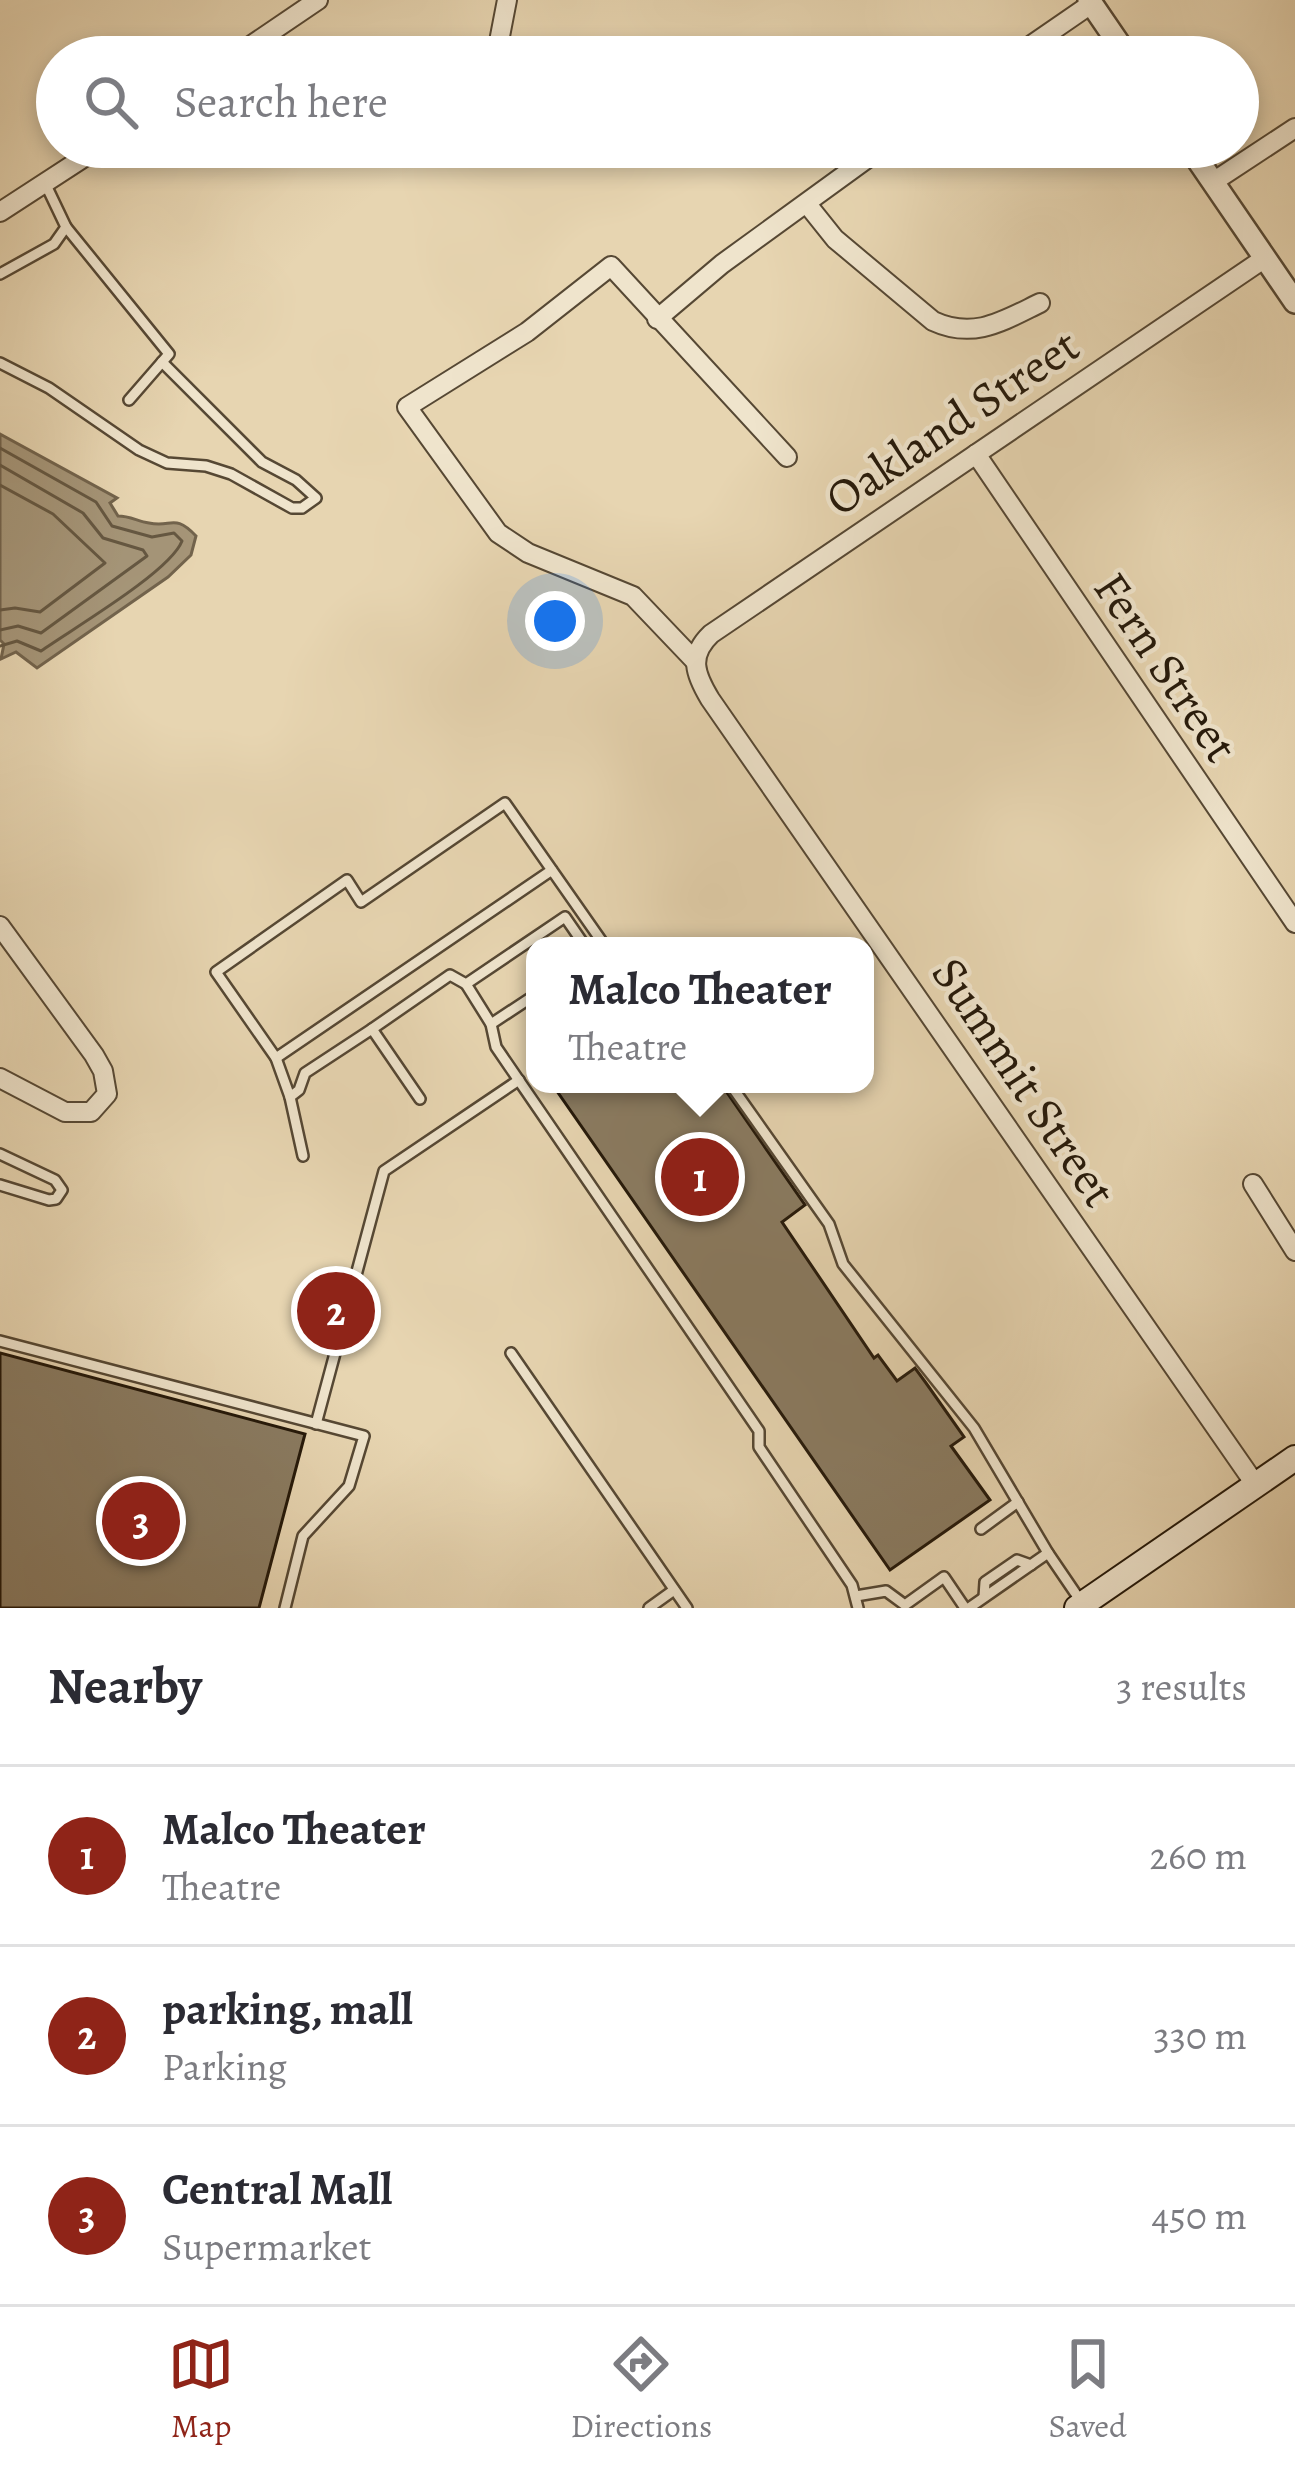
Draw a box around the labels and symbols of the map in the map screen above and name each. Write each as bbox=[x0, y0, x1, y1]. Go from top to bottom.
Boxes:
street label: Oakland Street bbox=[812, 313, 1092, 531]
street label: Fern Street bbox=[1078, 559, 1254, 775]
your location bbox=[525, 591, 585, 651]
street label: Summit Street bbox=[916, 944, 1132, 1220]
pin: 1 bbox=[661, 1132, 739, 1222]
pin: 2 bbox=[297, 1266, 375, 1356]
pin: 3 bbox=[102, 1476, 180, 1566]

